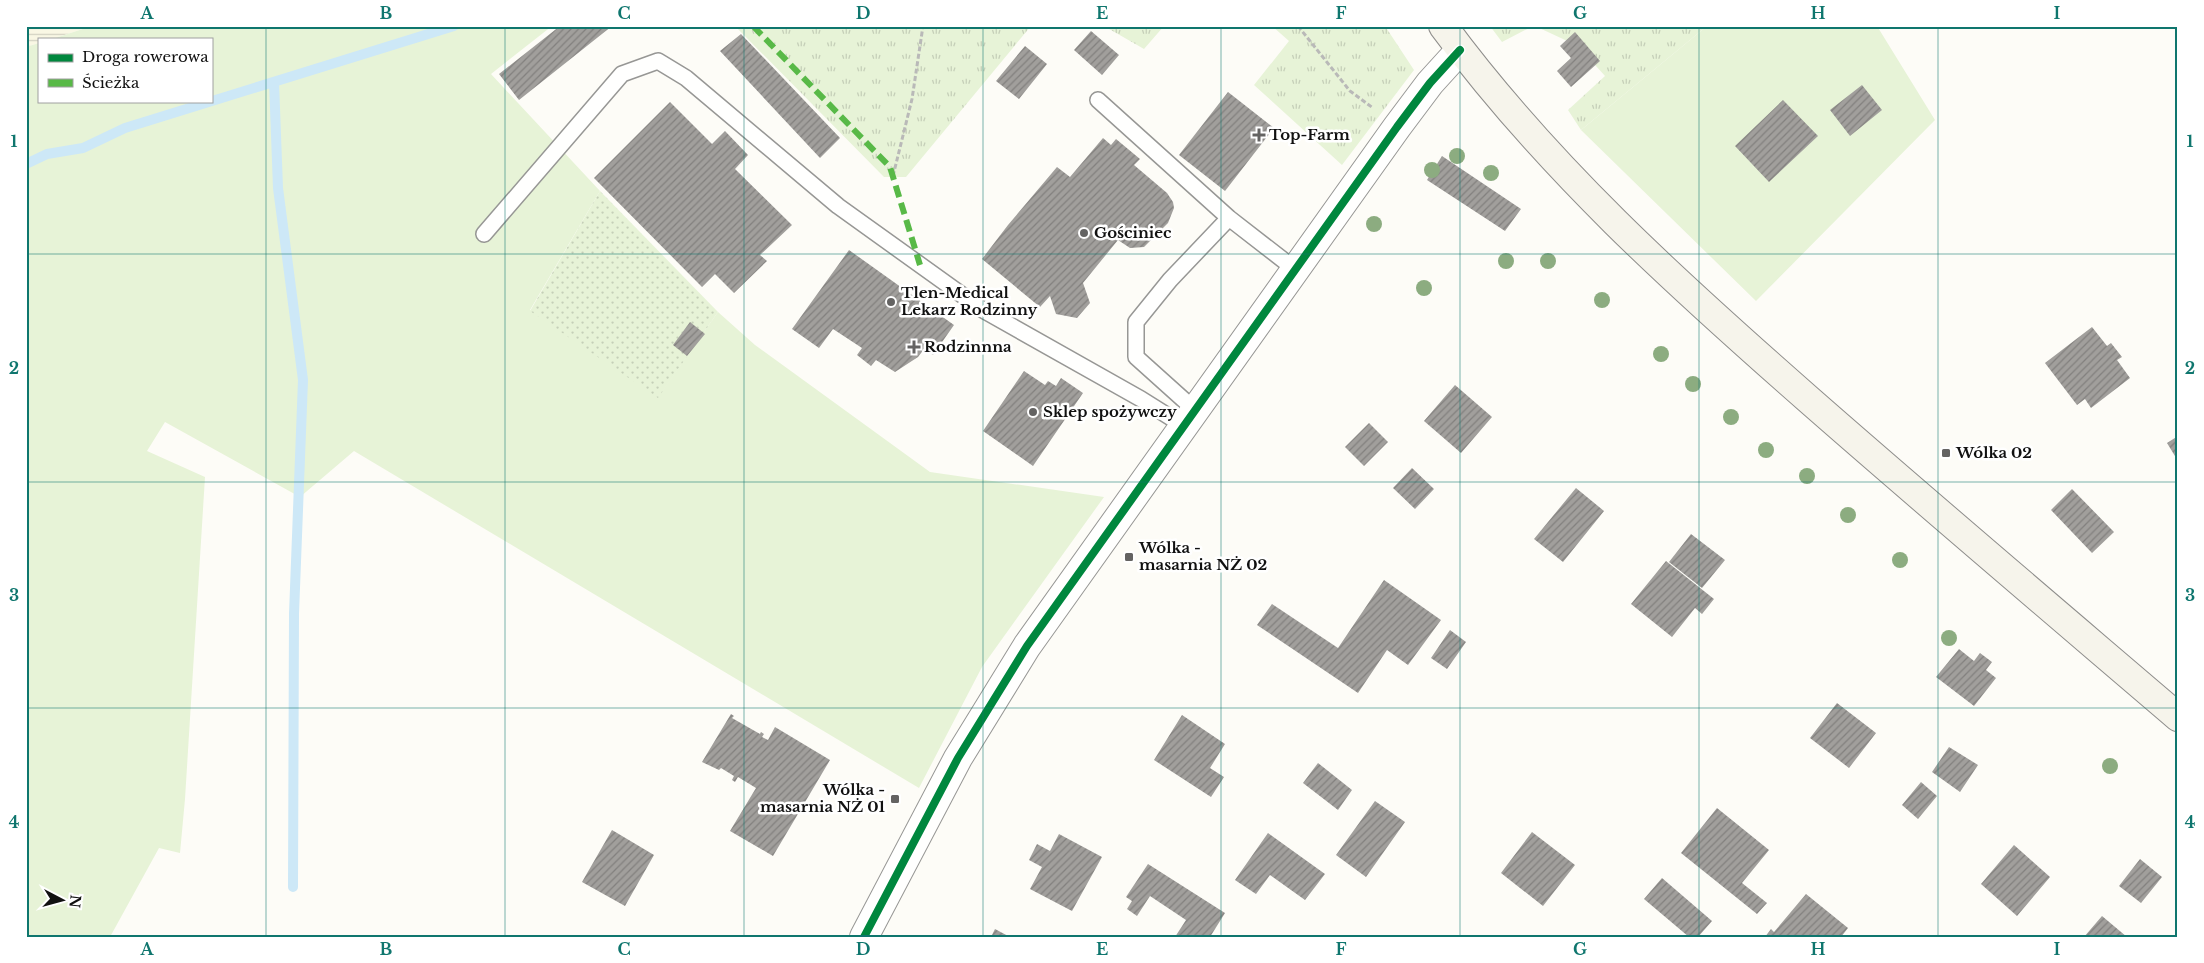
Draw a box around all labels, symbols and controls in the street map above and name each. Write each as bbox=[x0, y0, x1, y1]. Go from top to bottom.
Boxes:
text: A bbox=[140, 3, 155, 23]
text: B bbox=[380, 3, 393, 23]
text: C bbox=[617, 3, 631, 23]
text: D bbox=[856, 3, 870, 23]
text: E bbox=[1096, 3, 1108, 23]
text: F bbox=[1335, 3, 1347, 23]
text: G bbox=[1573, 3, 1587, 23]
text: H bbox=[1810, 3, 1826, 23]
text: I bbox=[2054, 3, 2061, 23]
legend bbox=[38, 38, 212, 102]
text: Droga rowerowa bbox=[82, 47, 209, 66]
text: Ścieżka bbox=[82, 73, 140, 92]
place label: Top-Farm bbox=[1269, 125, 1350, 144]
marker: Top-Farm bbox=[1253, 129, 1265, 141]
text: 1 bbox=[11, 131, 18, 151]
text: 1 bbox=[2187, 131, 2194, 151]
place label: Gościniec bbox=[1094, 223, 1172, 242]
marker: Gościniec bbox=[1078, 227, 1090, 239]
place label: Tlen-Medical Lekarz Rodzinny bbox=[901, 283, 1037, 319]
marker: Tlen-Medical Lekarz Rodzinny bbox=[885, 296, 897, 308]
place label: Rodzinnna bbox=[924, 337, 1012, 356]
marker: Rodzinnna bbox=[908, 341, 920, 353]
text: 2 bbox=[9, 358, 19, 378]
text: 2 bbox=[2185, 358, 2195, 378]
place label: Sklep spożywczy bbox=[1043, 402, 1177, 421]
marker: Sklep spożywczy bbox=[1027, 406, 1039, 418]
place label: Wólka 02 bbox=[1955, 443, 2032, 462]
marker: Wólka 02 bbox=[1940, 447, 1952, 459]
place label: Wólka - masarnia NŻ 02 bbox=[1138, 538, 1268, 574]
marker: Wólka - masarnia NŻ 02 bbox=[1123, 551, 1135, 563]
text: 3 bbox=[9, 585, 19, 605]
text: 3 bbox=[2185, 585, 2195, 605]
place label: Wólka - masarnia NŻ 01 bbox=[760, 780, 885, 816]
marker: Wólka - masarnia NŻ 01 bbox=[889, 793, 901, 805]
text: 4 bbox=[9, 812, 19, 832]
text: 4 bbox=[2185, 812, 2195, 832]
north arrow bbox=[38, 876, 88, 926]
text: N bbox=[65, 894, 85, 909]
text: A bbox=[140, 939, 155, 959]
text: B bbox=[380, 939, 393, 959]
text: C bbox=[617, 939, 631, 959]
text: D bbox=[856, 939, 870, 959]
text: E bbox=[1096, 939, 1108, 959]
text: F bbox=[1335, 939, 1347, 959]
text: G bbox=[1573, 939, 1587, 959]
text: H bbox=[1810, 939, 1826, 959]
text: I bbox=[2054, 939, 2061, 959]

